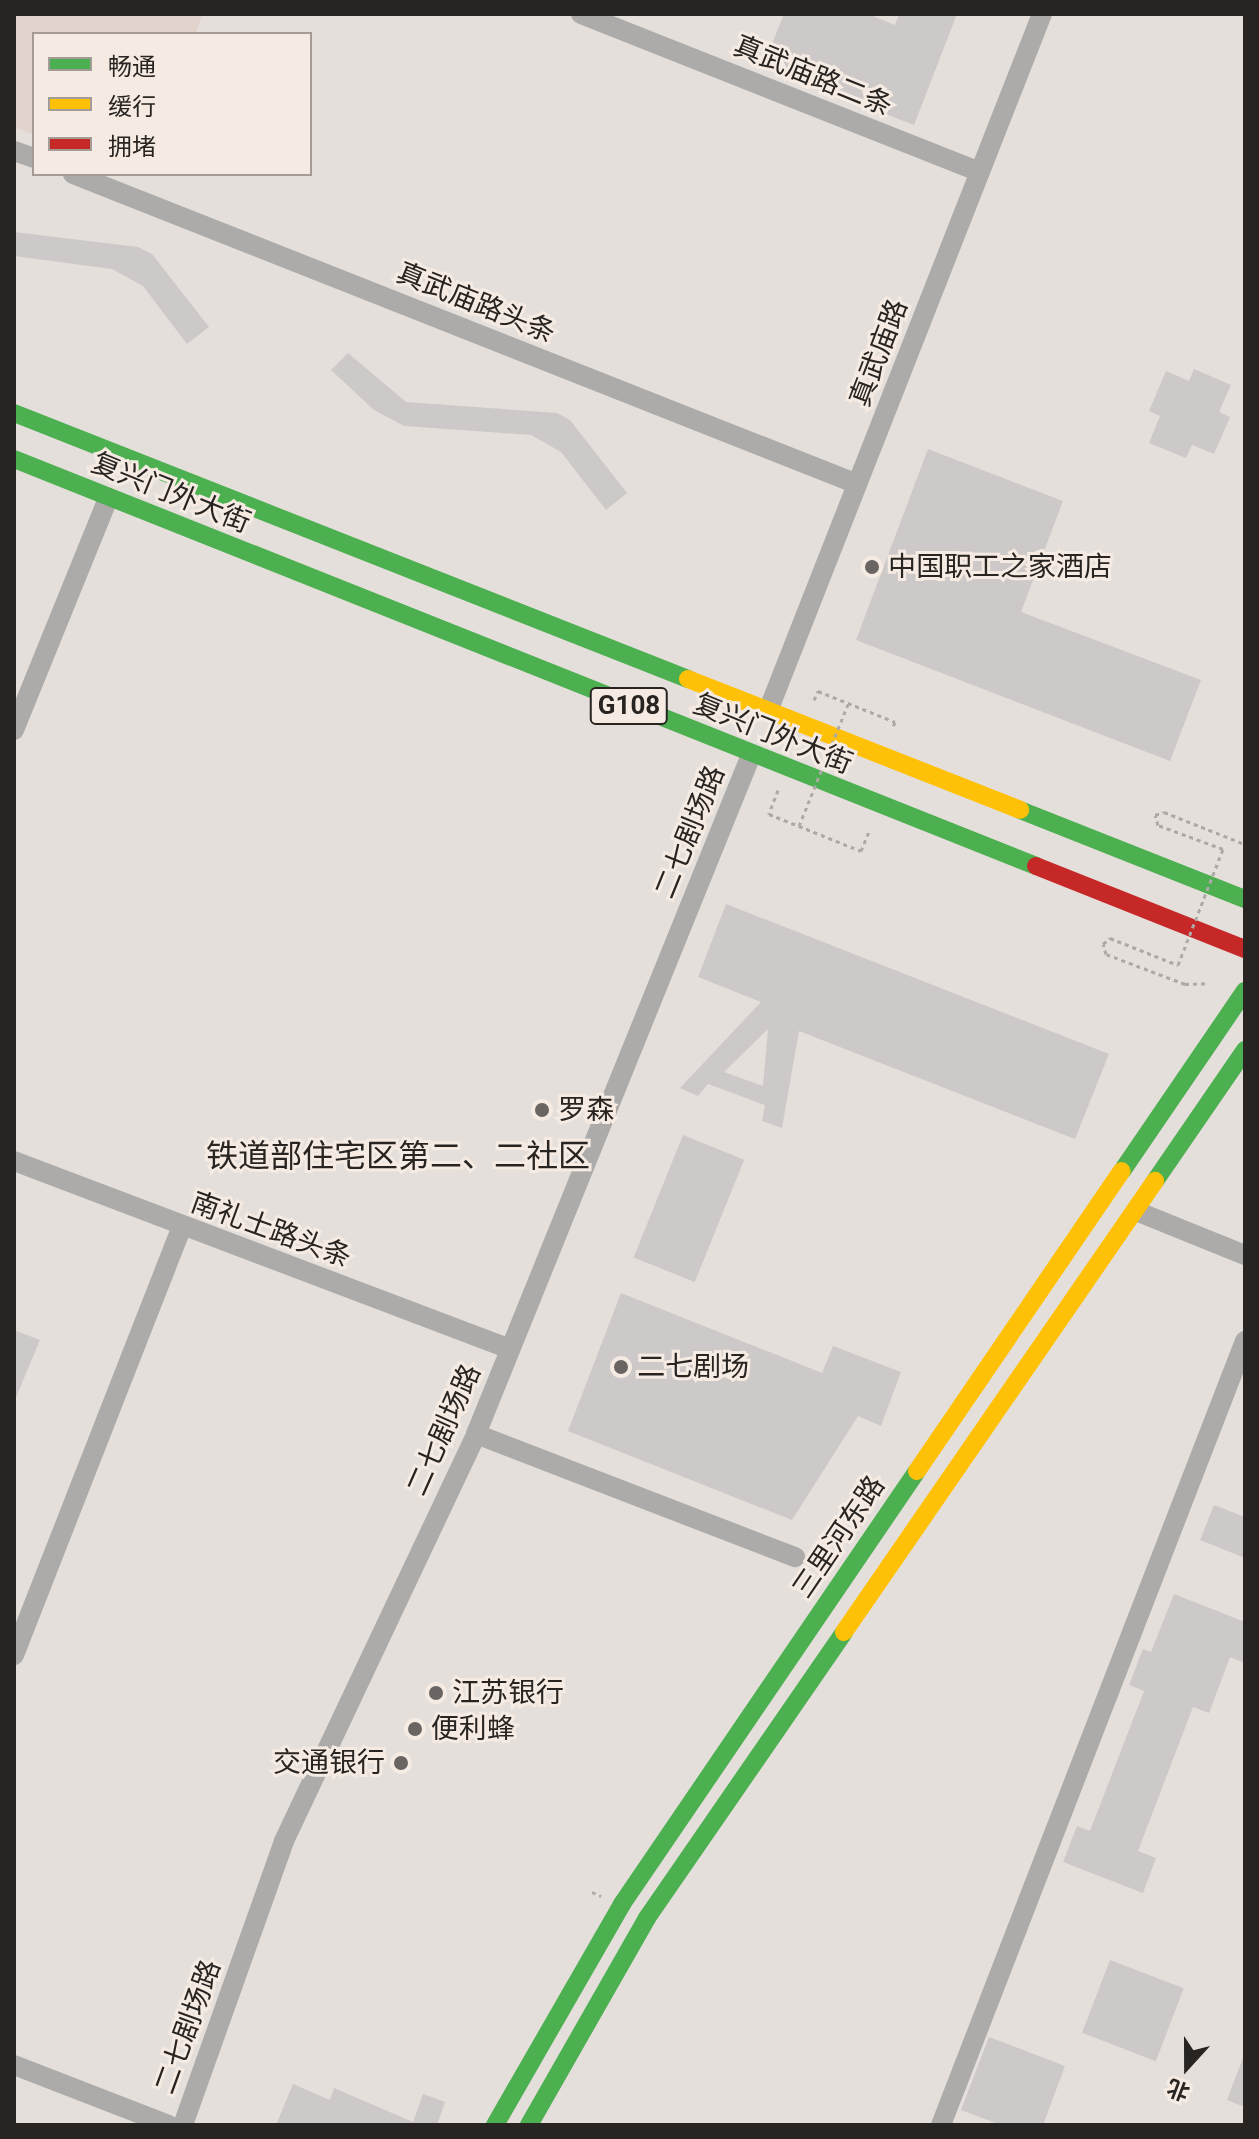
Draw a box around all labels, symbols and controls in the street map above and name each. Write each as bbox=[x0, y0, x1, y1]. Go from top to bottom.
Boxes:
street label: 真武庙路二条 bbox=[729, 29, 897, 123]
legend bbox=[32, 32, 312, 176]
text: 畅通 bbox=[108, 53, 156, 81]
text: 缓行 bbox=[108, 93, 156, 121]
text: 拥堵 bbox=[108, 133, 156, 161]
street label: 真武庙路头条 bbox=[392, 256, 560, 350]
street label: 真武庙路 bbox=[843, 295, 915, 411]
street label: 复兴门外大街 bbox=[87, 446, 255, 540]
place label: 中国职工之家酒店 bbox=[888, 550, 1112, 584]
marker: 中国职工之家酒店 bbox=[863, 558, 881, 576]
road number: G108 bbox=[589, 684, 669, 728]
street label: 复兴门外大街 bbox=[689, 687, 857, 781]
street label: 二七剧场路 bbox=[648, 761, 732, 903]
place label: 罗森 bbox=[558, 1093, 614, 1127]
marker: 罗森 bbox=[533, 1101, 551, 1119]
district label: 铁道部住宅区第二、二社区 bbox=[206, 1137, 590, 1175]
street label: 南礼士路头条 bbox=[186, 1185, 356, 1275]
place label: 二七剧场 bbox=[637, 1350, 749, 1384]
marker: 二七剧场 bbox=[612, 1358, 630, 1376]
street label: 二七剧场路 bbox=[400, 1359, 488, 1501]
street label: 三里河东路 bbox=[786, 1470, 892, 1604]
place label: 江苏银行 bbox=[452, 1676, 564, 1710]
marker: 江苏银行 bbox=[427, 1684, 445, 1702]
place label: 便利蜂 bbox=[431, 1712, 515, 1746]
marker: 便利蜂 bbox=[406, 1720, 424, 1738]
place label: 交通银行 bbox=[273, 1746, 385, 1780]
marker: 交通银行 bbox=[392, 1754, 410, 1772]
street label: 二七剧场路 bbox=[148, 1955, 228, 2099]
north arrow bbox=[1147, 2027, 1227, 2107]
text: 北 bbox=[1163, 2074, 1193, 2105]

